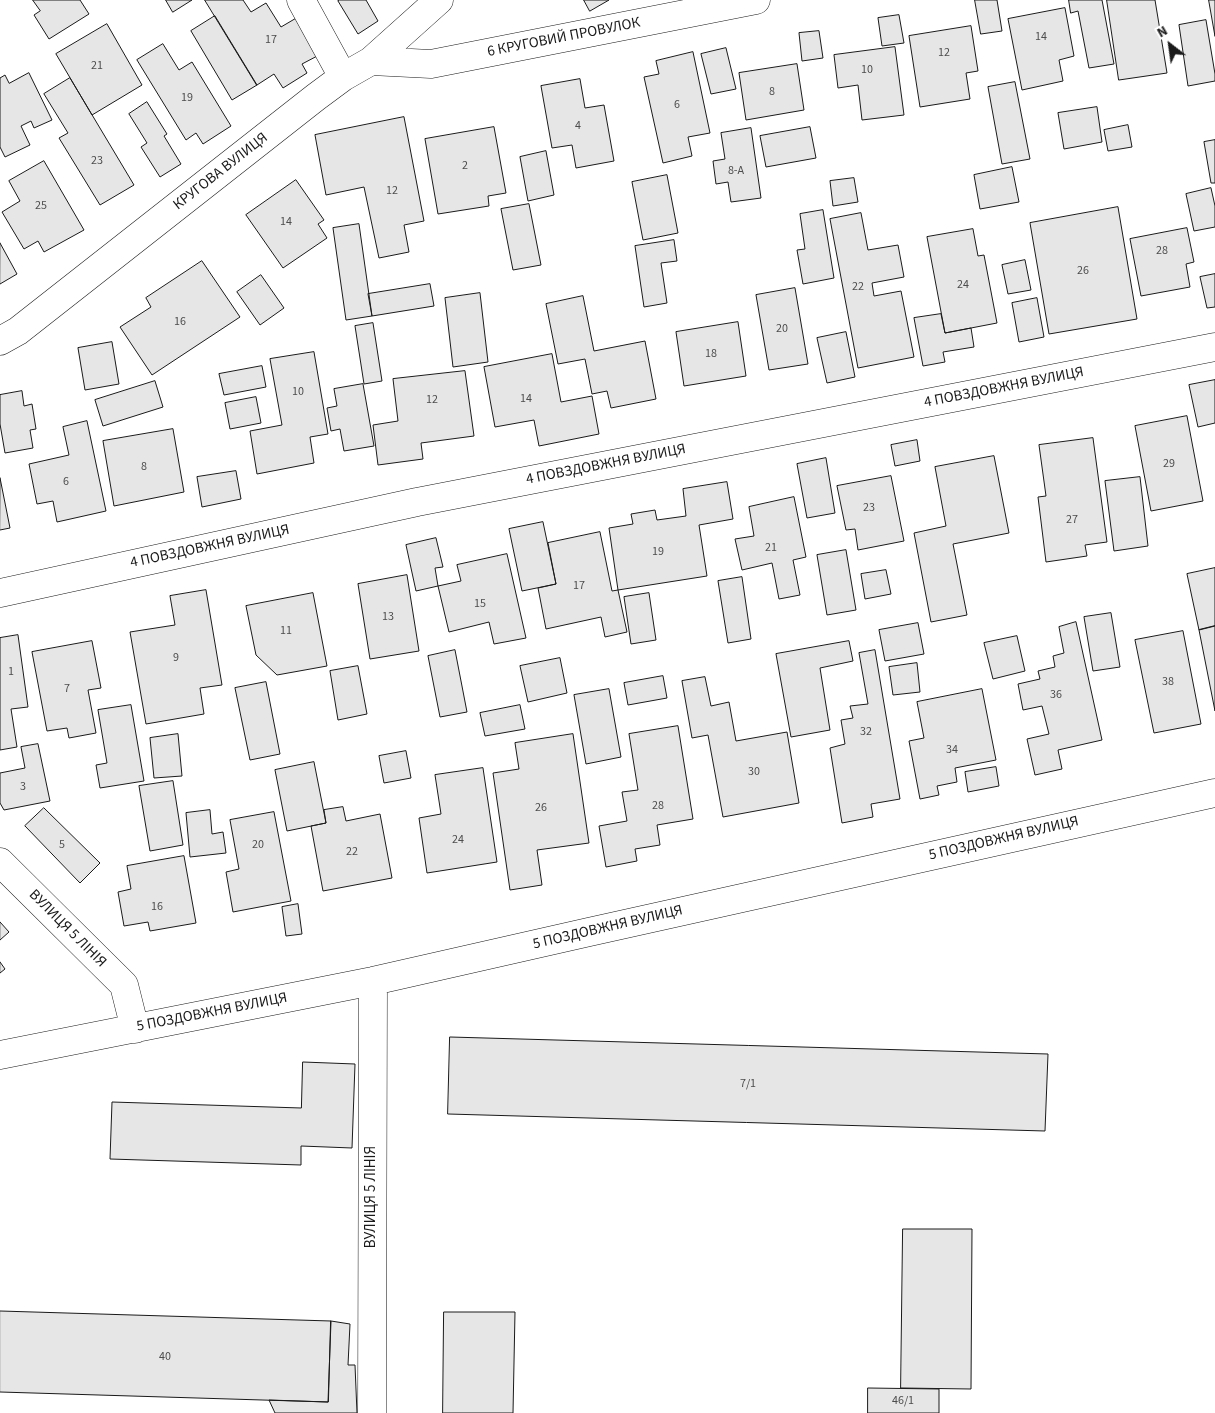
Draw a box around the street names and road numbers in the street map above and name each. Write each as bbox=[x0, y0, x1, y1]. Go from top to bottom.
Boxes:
street label: 6 КРУГОВИЙ ПРОВУЛОК bbox=[486, 14, 642, 62]
street label: КРУГОВА ВУЛИЦЯ bbox=[170, 130, 272, 214]
street label: 4 ПОВЗДОВЖНЯ ВУЛИЦЯ bbox=[923, 364, 1085, 412]
street label: 4 ПОВЗДОВЖНЯ ВУЛИЦЯ bbox=[525, 441, 687, 489]
street label: 4 ПОВЗДОВЖНЯ ВУЛИЦЯ bbox=[129, 521, 291, 573]
street label: 5 ПОЗДОВЖНЯ ВУЛИЦЯ bbox=[927, 813, 1081, 865]
street label: ВУЛИЦЯ 5 ЛІНІЯ bbox=[24, 886, 110, 972]
street label: 5 ПОЗДОВЖНЯ ВУЛИЦЯ bbox=[531, 902, 685, 954]
street label: 5 ПОЗДОВЖНЯ ВУЛИЦЯ bbox=[135, 990, 289, 1036]
street label: ВУЛИЦЯ 5 ЛІНІЯ bbox=[363, 1146, 381, 1248]

